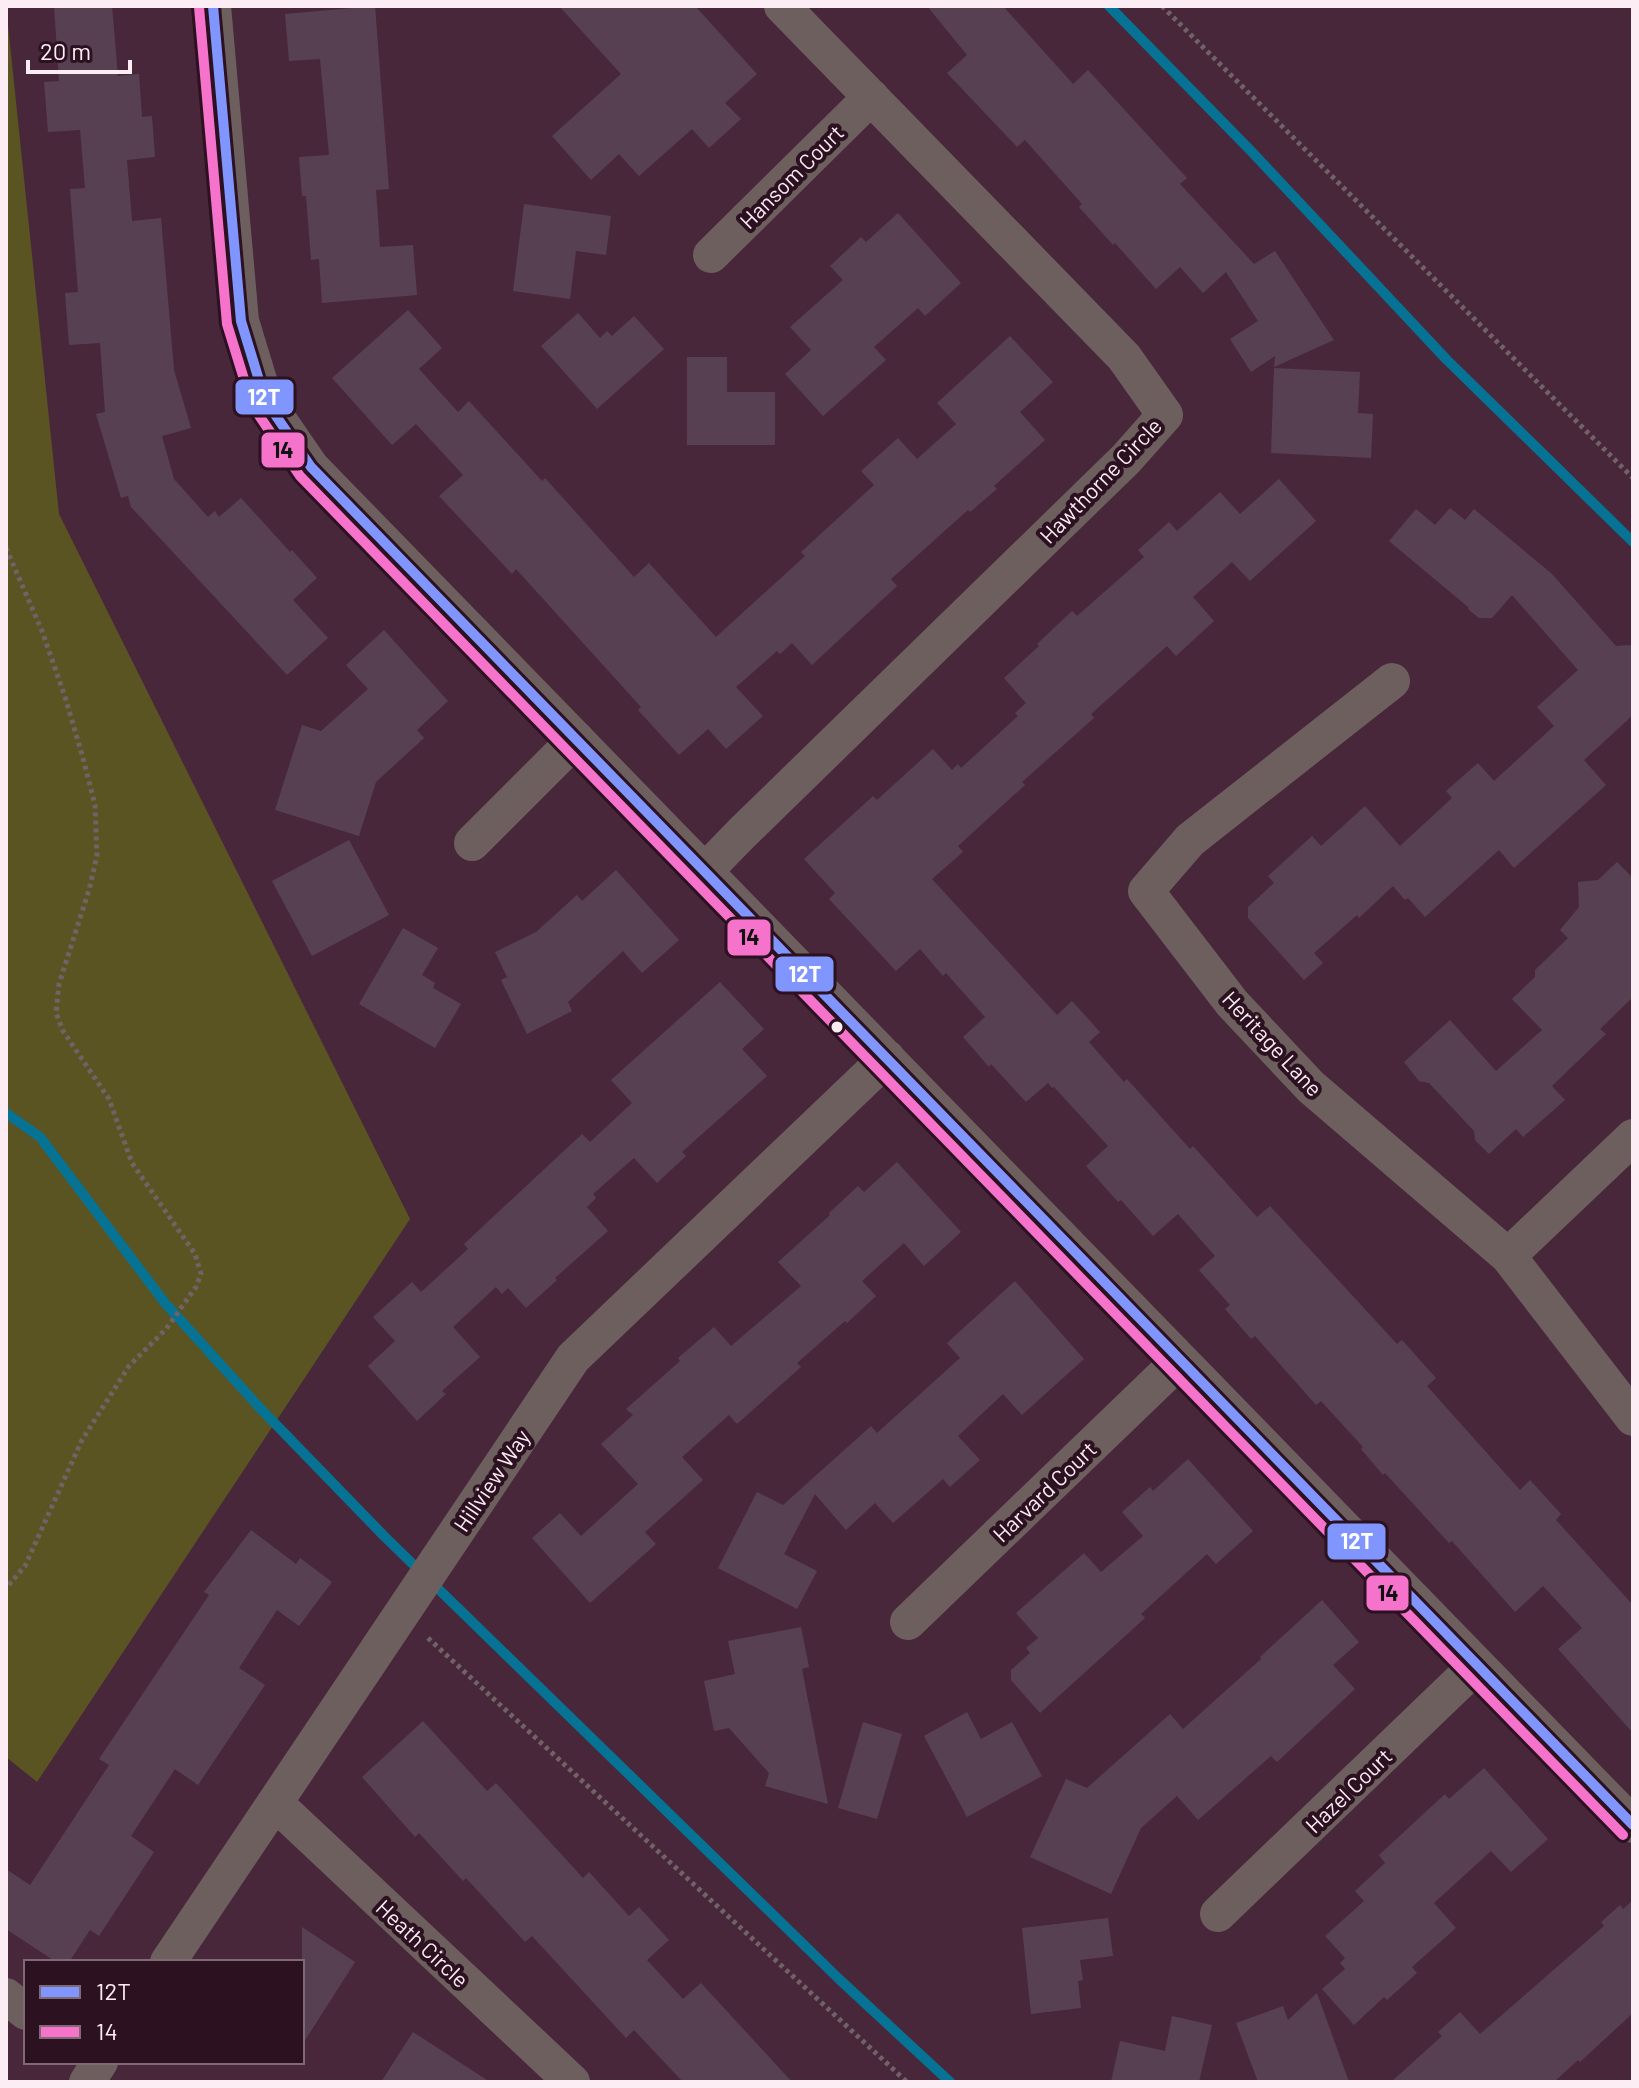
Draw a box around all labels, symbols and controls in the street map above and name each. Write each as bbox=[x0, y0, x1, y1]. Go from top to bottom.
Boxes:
scale bar bbox=[28, 24, 130, 74]
text: 20 m bbox=[40, 36, 91, 65]
street label: Hansom Court bbox=[734, 119, 848, 233]
line badge: 12T bbox=[234, 378, 295, 416]
text: 12T bbox=[248, 383, 281, 409]
street label: Hawthorne Circle bbox=[1034, 412, 1166, 548]
line badge: 14 bbox=[260, 431, 306, 469]
text: 14 bbox=[272, 436, 294, 462]
line badge: 14 bbox=[726, 918, 772, 957]
text: 14 bbox=[738, 923, 760, 949]
line badge: 12T bbox=[774, 955, 835, 993]
text: 12T bbox=[789, 960, 822, 986]
street label: Heritage Lane bbox=[1218, 985, 1328, 1101]
unlabelled marker bbox=[829, 1019, 845, 1035]
street label: Hillview Way bbox=[447, 1424, 535, 1536]
street label: Harvard Court bbox=[987, 1435, 1101, 1547]
line badge: 12T bbox=[1326, 1522, 1387, 1561]
text: 12T bbox=[1341, 1527, 1374, 1553]
line badge: 14 bbox=[1365, 1574, 1410, 1612]
text: 14 bbox=[1377, 1579, 1399, 1605]
street label: Hazel Court bbox=[1299, 1742, 1397, 1838]
street label: Heath Circle bbox=[372, 1894, 474, 1992]
legend bbox=[24, 1960, 304, 2064]
text: 12T bbox=[96, 1976, 131, 2005]
text: 14 bbox=[96, 2016, 118, 2045]

